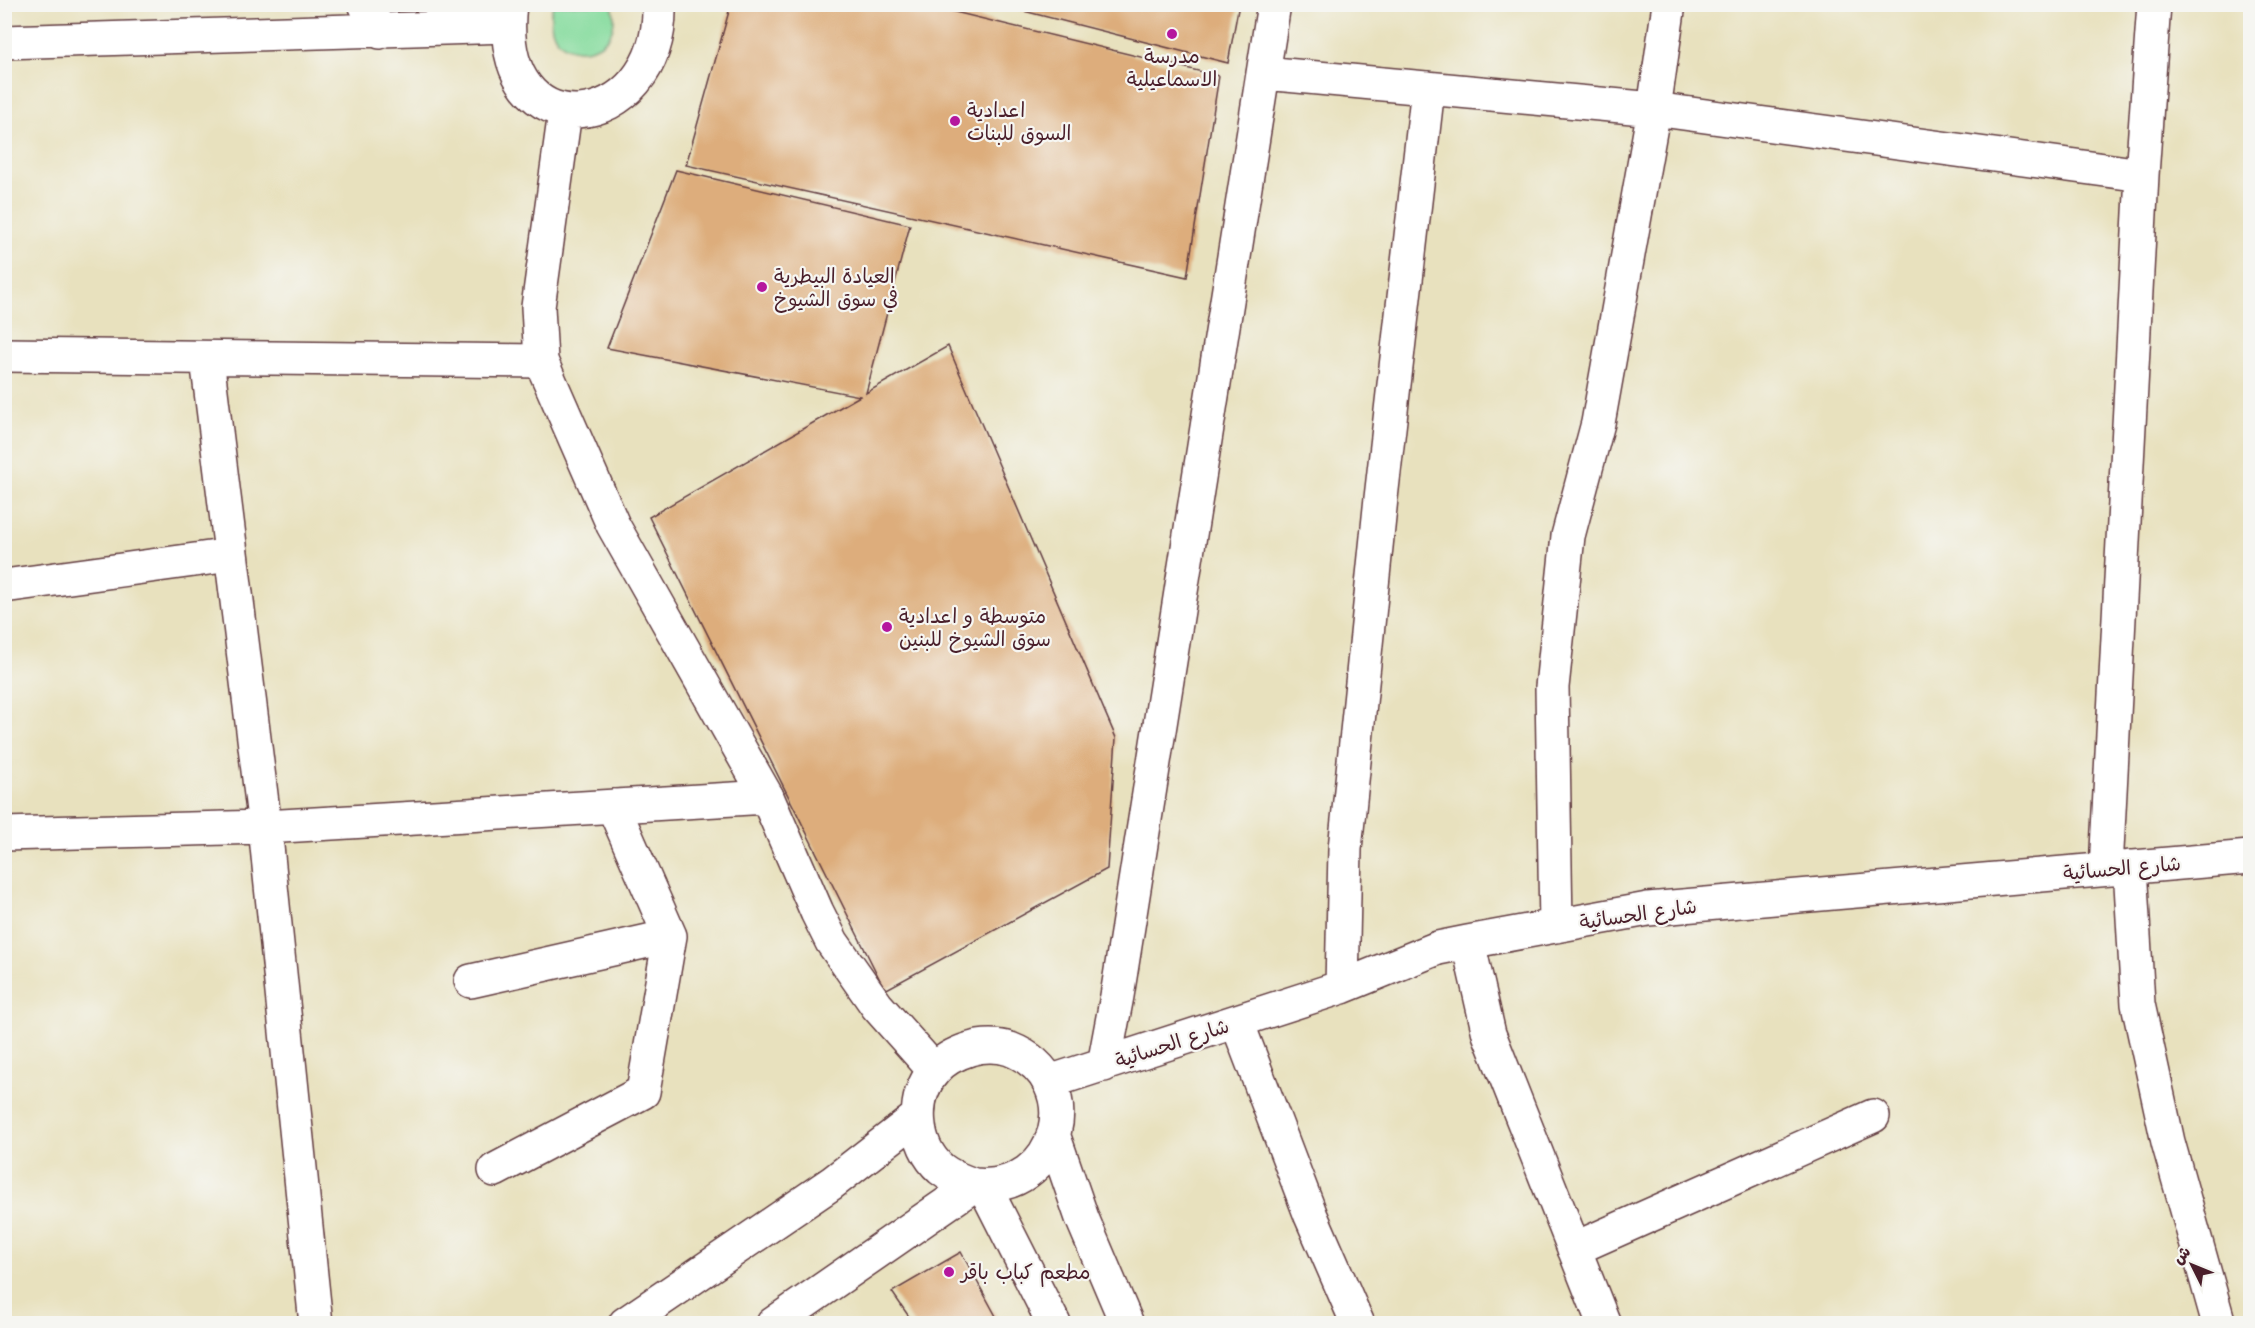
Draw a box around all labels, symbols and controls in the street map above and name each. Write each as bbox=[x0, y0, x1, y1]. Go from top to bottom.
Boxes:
marker: مدرسة الاسماعيلية bbox=[1165, 27, 1179, 41]
place label: مدرسة الاسماعيلية bbox=[1127, 45, 1217, 91]
place label: اعدادية السوق للبنات bbox=[967, 99, 1071, 146]
marker: اعدادية السوق للبنات bbox=[948, 114, 962, 128]
place label: العيادة البيطرية في سوق الشيوخ bbox=[774, 265, 898, 313]
marker: العيادة البيطرية في سوق الشيوخ bbox=[755, 280, 769, 294]
place label: متوسطة و اعدادية سوق الشيوخ للبنين bbox=[899, 605, 1051, 653]
marker: متوسطة و اعدادية سوق الشيوخ للبنين bbox=[880, 620, 894, 634]
street label: شارع الحسائية bbox=[2062, 852, 2182, 887]
street label: شارع الحسائية bbox=[1578, 895, 1698, 936]
street label: شارع الحسائية bbox=[1112, 1014, 1233, 1075]
north arrow bbox=[2162, 1235, 2222, 1295]
text: ش bbox=[2169, 1243, 2194, 1268]
place label: مطعم كباب باقر bbox=[959, 1261, 1090, 1287]
marker: مطعم كباب باقر bbox=[942, 1265, 956, 1279]

